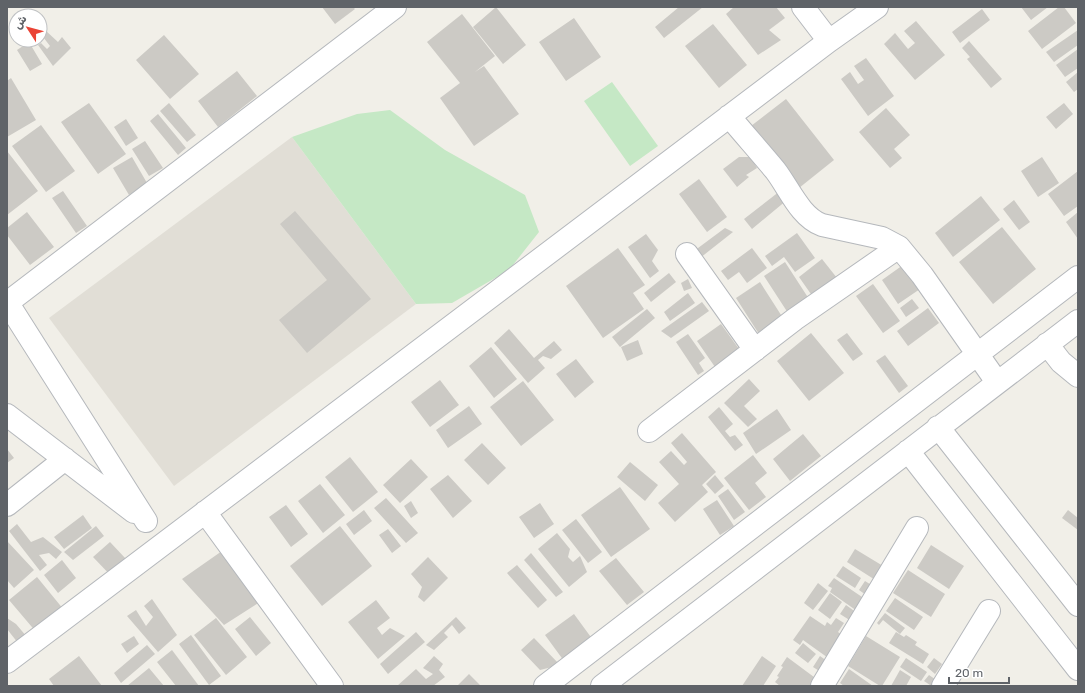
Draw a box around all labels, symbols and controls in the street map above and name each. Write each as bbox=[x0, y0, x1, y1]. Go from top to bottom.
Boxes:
north arrow bbox=[8, 8, 48, 48]
text: ش bbox=[11, 13, 30, 32]
scale bar bbox=[949, 659, 1009, 685]
text: 20 m bbox=[955, 666, 983, 680]

